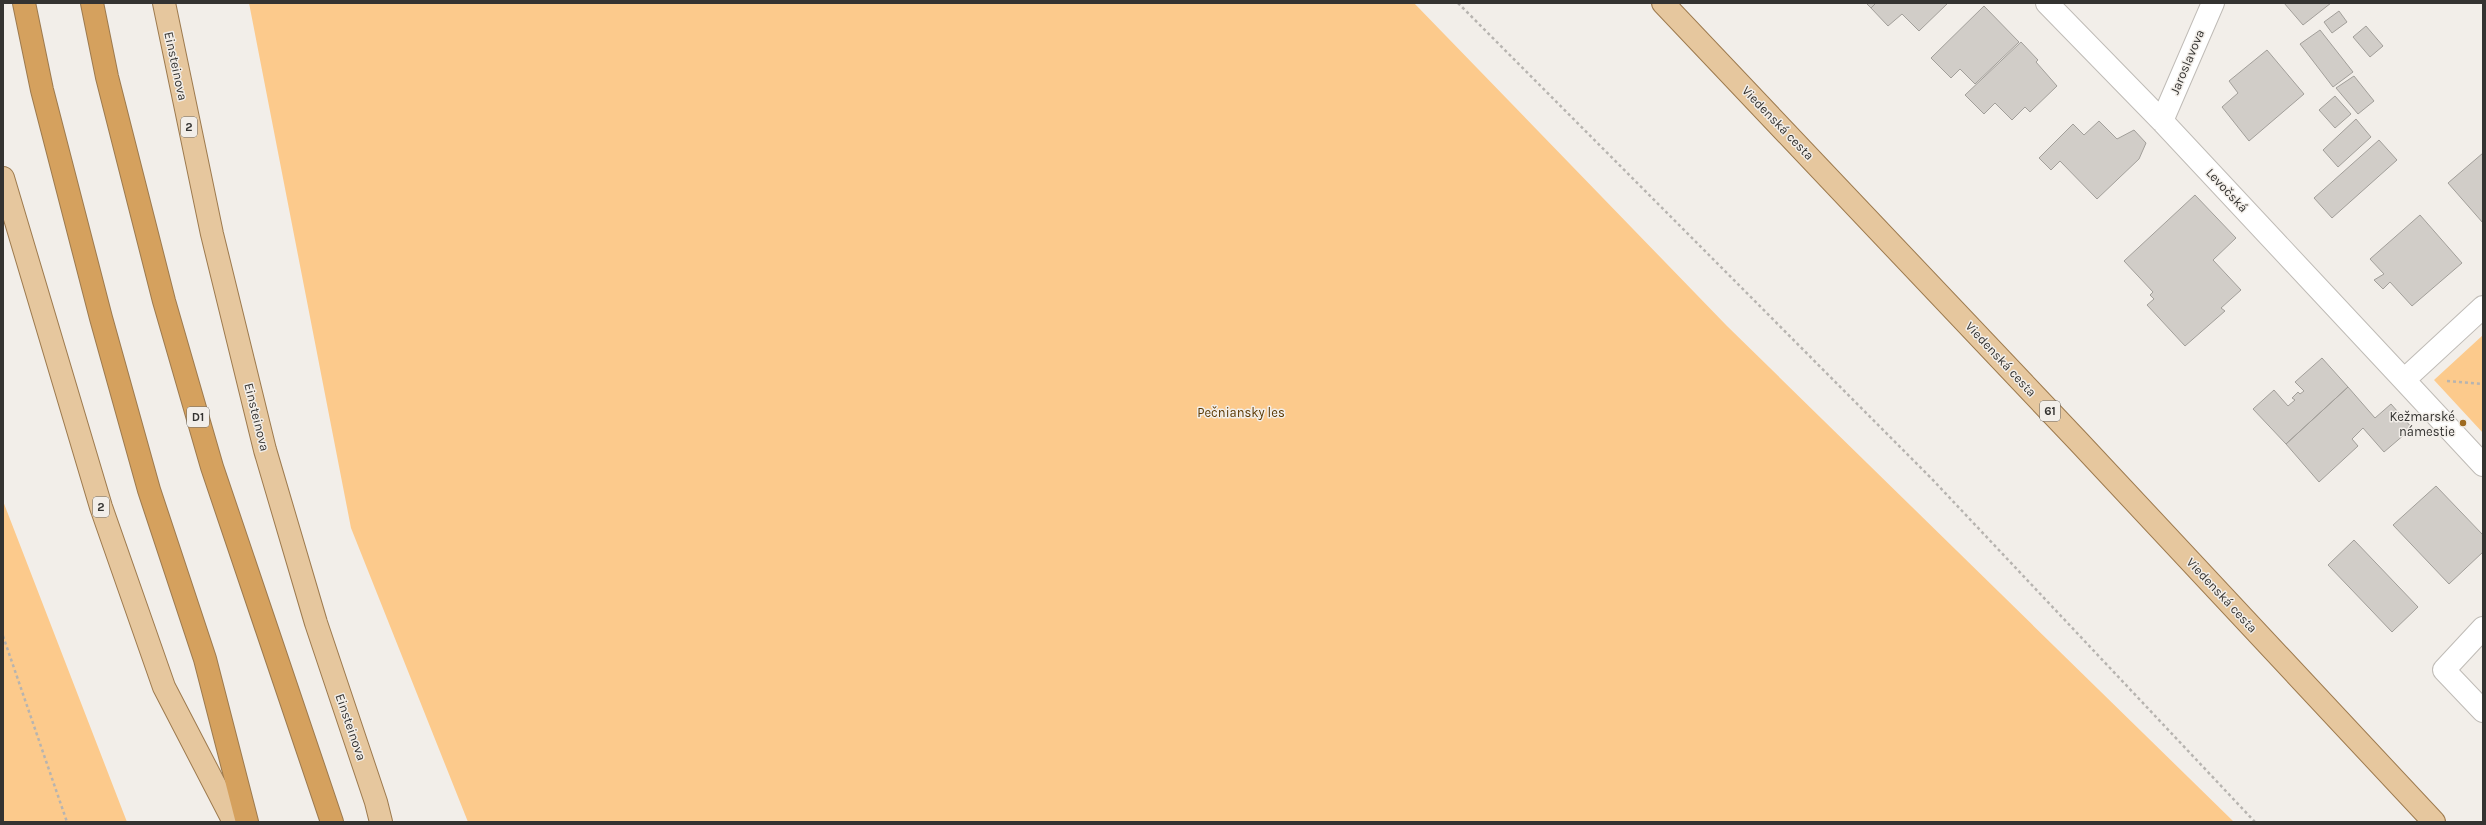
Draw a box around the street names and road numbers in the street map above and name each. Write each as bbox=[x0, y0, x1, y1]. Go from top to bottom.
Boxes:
street label: Jaroslavova bbox=[2167, 27, 2207, 97]
street label: Einsteinova bbox=[161, 30, 191, 102]
street label: Viedenská cesta bbox=[1739, 83, 1817, 163]
road number: 2 bbox=[181, 117, 197, 137]
street label: Levočská bbox=[2203, 165, 2251, 215]
street label: Viedenská cesta bbox=[1963, 319, 2039, 399]
street label: Einsteinova bbox=[241, 381, 273, 453]
road number: 61 bbox=[2040, 401, 2060, 421]
road number: D1 bbox=[187, 407, 209, 427]
road number: 2 bbox=[93, 497, 109, 517]
street label: Viedenská cesta bbox=[2184, 555, 2260, 635]
street label: Einsteinova bbox=[333, 691, 369, 763]

